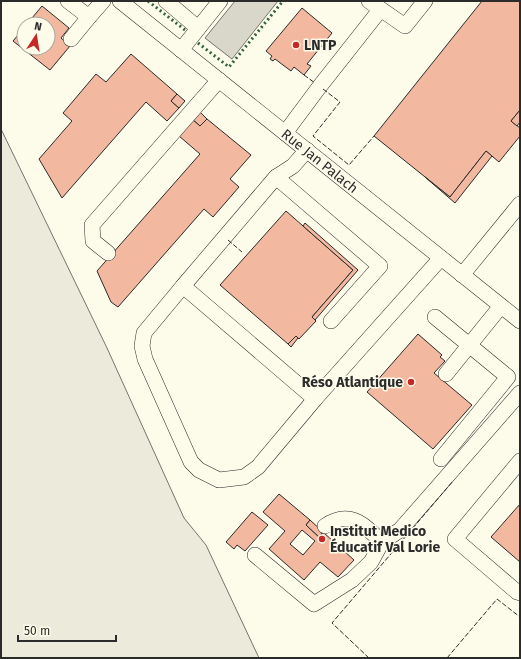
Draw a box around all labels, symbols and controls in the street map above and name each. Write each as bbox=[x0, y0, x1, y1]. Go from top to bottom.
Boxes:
north arrow bbox=[16, 16, 56, 56]
text: N bbox=[33, 20, 43, 34]
place label: LNTP bbox=[304, 37, 337, 54]
marker: LNTP bbox=[291, 40, 301, 50]
street label: Rue Jan Palach bbox=[278, 125, 362, 197]
place label: Réso Atlantique bbox=[302, 374, 403, 391]
marker: Réso Atlantique bbox=[406, 377, 416, 387]
place label: Institut Medico Éducatif Val Lorie bbox=[330, 523, 440, 556]
marker: Institut Medico Éducatif Val Lorie bbox=[317, 534, 327, 544]
scale bar bbox=[18, 617, 116, 643]
text: 50 m bbox=[24, 624, 50, 638]

